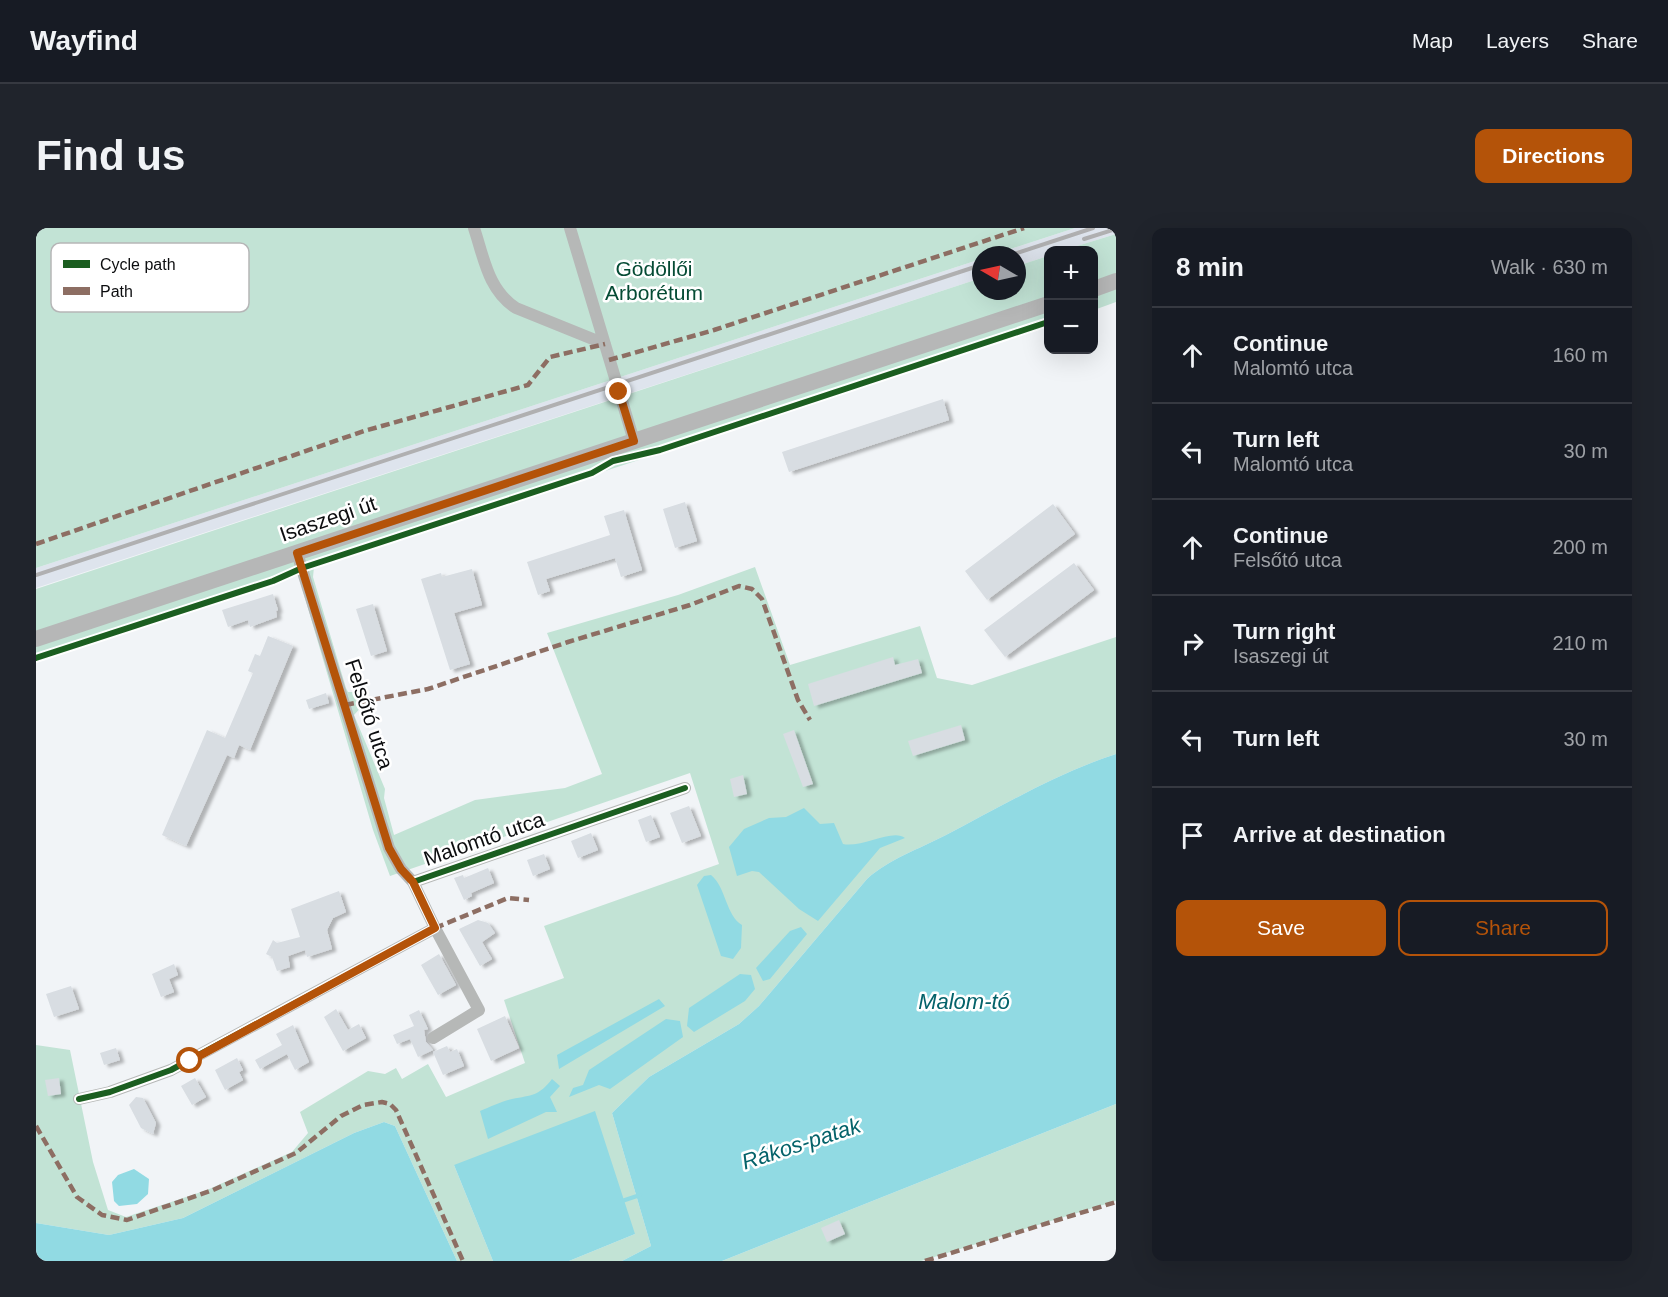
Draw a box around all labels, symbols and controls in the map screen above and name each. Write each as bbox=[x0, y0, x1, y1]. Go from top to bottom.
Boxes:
text: Wayfind bbox=[30, 25, 138, 56]
text: Map bbox=[1412, 29, 1453, 52]
text: Layers bbox=[1486, 29, 1549, 52]
text: Share bbox=[1582, 29, 1638, 52]
button: Directions bbox=[1475, 129, 1632, 183]
text: Find us bbox=[36, 132, 185, 179]
legend bbox=[51, 243, 249, 312]
north arrow bbox=[972, 246, 1026, 300]
map controls bbox=[1044, 246, 1098, 354]
button: + bbox=[1044, 246, 1098, 300]
text: 8 min bbox=[1176, 252, 1244, 282]
text: Cycle path bbox=[100, 256, 176, 273]
text: Walk · 630 m bbox=[1491, 256, 1608, 278]
park label: Gödöllői Arborétum bbox=[605, 257, 703, 304]
text: Path bbox=[100, 283, 133, 300]
button: − bbox=[1044, 300, 1098, 354]
text: Continue bbox=[1233, 331, 1328, 356]
icon: ahead bbox=[1176, 339, 1209, 372]
text: 160 m bbox=[1552, 344, 1608, 366]
text: Malomtó utca bbox=[1233, 357, 1353, 379]
route end bbox=[605, 378, 631, 404]
text: Turn left bbox=[1233, 427, 1319, 452]
icon: left bbox=[1176, 435, 1209, 468]
text: 30 m bbox=[1564, 440, 1608, 462]
text: Malomtó utca bbox=[1233, 453, 1353, 475]
street label: Isaszegi út bbox=[277, 491, 379, 546]
text: Continue bbox=[1233, 523, 1328, 548]
icon: ahead bbox=[1176, 531, 1209, 564]
text: 200 m bbox=[1552, 536, 1608, 558]
text: Felsőtó utca bbox=[1233, 549, 1342, 571]
text: Turn right bbox=[1233, 619, 1335, 644]
icon: right bbox=[1176, 627, 1209, 660]
text: 210 m bbox=[1552, 632, 1608, 654]
text: Isaszegi út bbox=[1233, 645, 1329, 667]
street label: Felsőtó utca bbox=[341, 656, 398, 772]
icon: left bbox=[1176, 723, 1209, 756]
text: Turn left bbox=[1233, 726, 1319, 751]
text: 30 m bbox=[1564, 728, 1608, 750]
street label: Malomtó utca bbox=[420, 807, 547, 870]
icon: arrive bbox=[1176, 819, 1209, 852]
text: Arrive at destination bbox=[1233, 822, 1446, 847]
button: Save bbox=[1176, 900, 1386, 956]
button: Share bbox=[1398, 900, 1608, 956]
water label: Malom-tó bbox=[918, 989, 1010, 1014]
route start bbox=[176, 1047, 202, 1073]
water label: Rákos-patak bbox=[739, 1112, 865, 1174]

